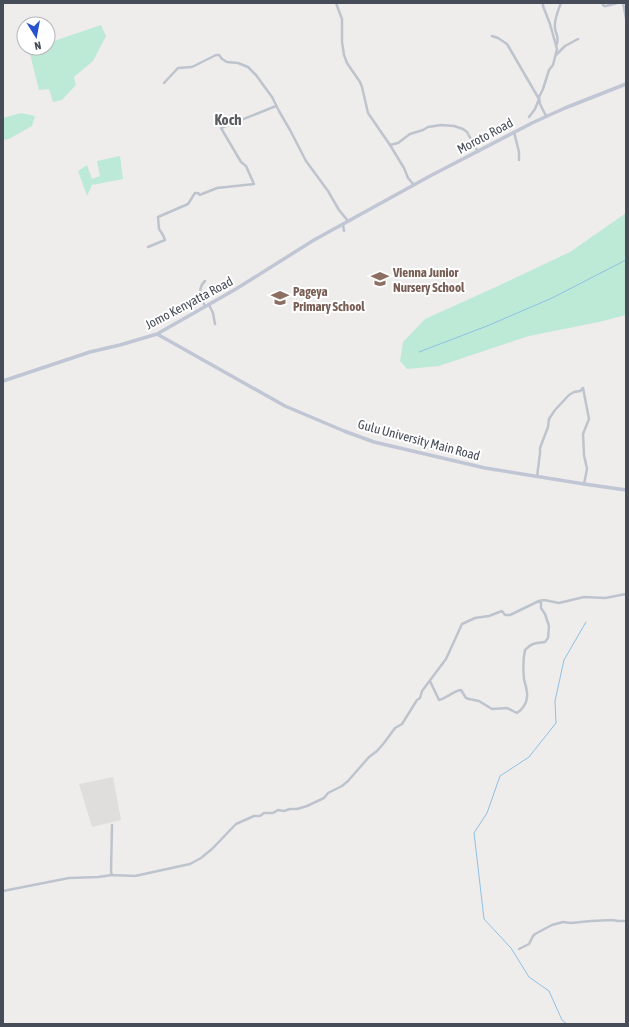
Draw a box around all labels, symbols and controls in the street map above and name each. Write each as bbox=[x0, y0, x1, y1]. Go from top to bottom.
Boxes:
north arrow bbox=[16, 16, 56, 56]
text: N bbox=[34, 39, 42, 52]
district label: Koch bbox=[215, 111, 241, 128]
street label: Moroto Road bbox=[455, 115, 515, 157]
place label: Vienna Junior Nursery School bbox=[392, 265, 465, 295]
school or university icon: Vienna Junior Nursery School bbox=[370, 269, 390, 289]
street label: Jomo Kenyatta Road bbox=[143, 274, 235, 332]
place label: Pageya Primary School bbox=[293, 284, 365, 314]
school or university icon: Pageya Primary School bbox=[270, 288, 290, 308]
street label: Gulu University Main Road bbox=[356, 416, 482, 464]

